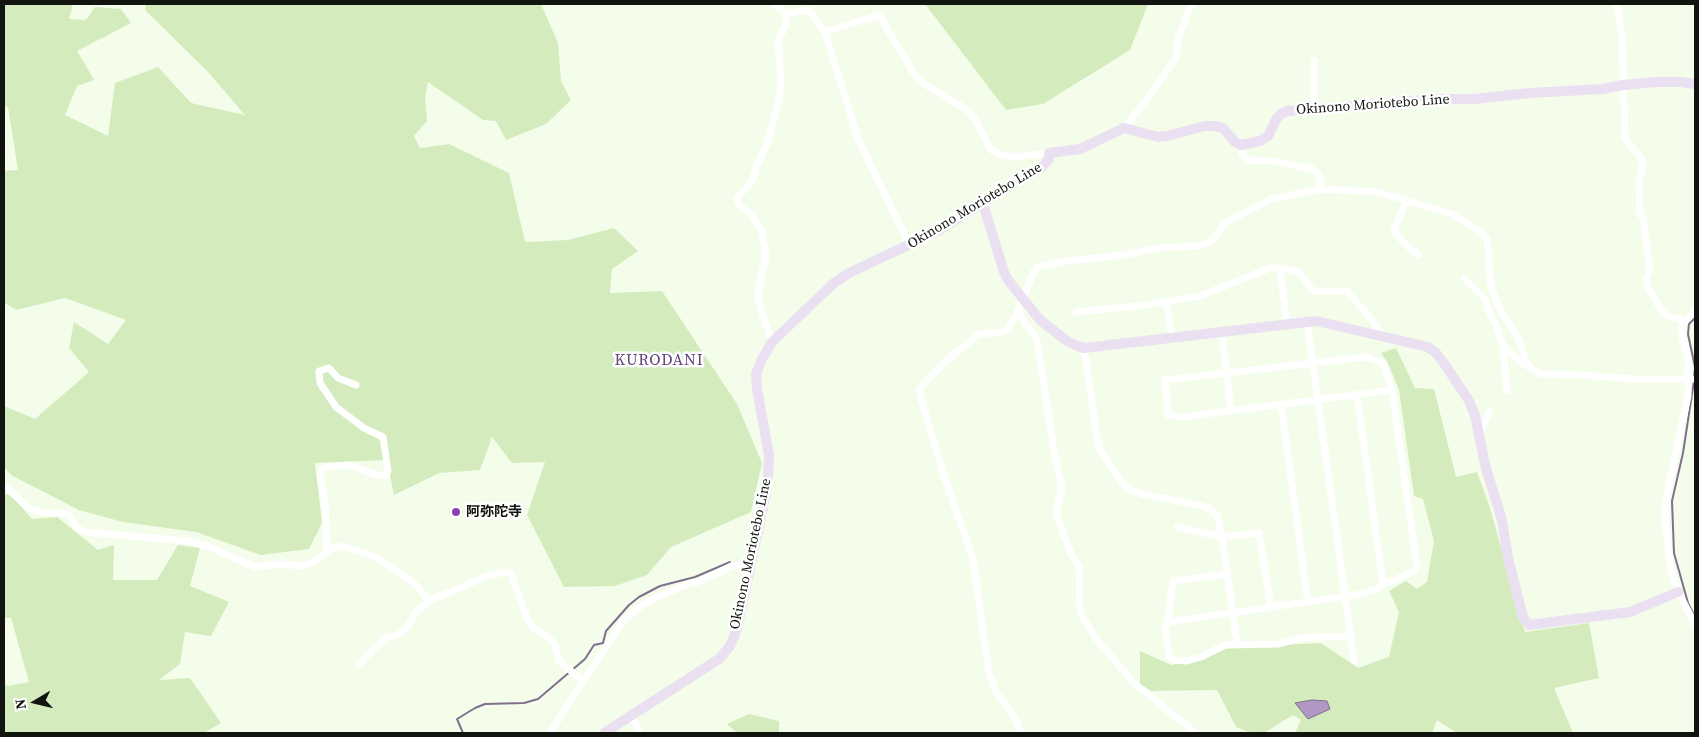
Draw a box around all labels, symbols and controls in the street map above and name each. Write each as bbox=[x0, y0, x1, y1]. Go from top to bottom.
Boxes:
street label: Okinono Moriotebo Line bbox=[1296, 91, 1450, 119]
street label: Okinono Moriotebo Line bbox=[905, 159, 1045, 253]
district label: KURODANI bbox=[613, 351, 705, 371]
street label: Okinono Moriotebo Line bbox=[727, 477, 775, 631]
place label: 阿弥陀寺 bbox=[466, 504, 522, 520]
marker: 阿弥陀寺 bbox=[450, 506, 462, 518]
north arrow bbox=[10, 677, 60, 727]
text: N bbox=[10, 698, 31, 711]

